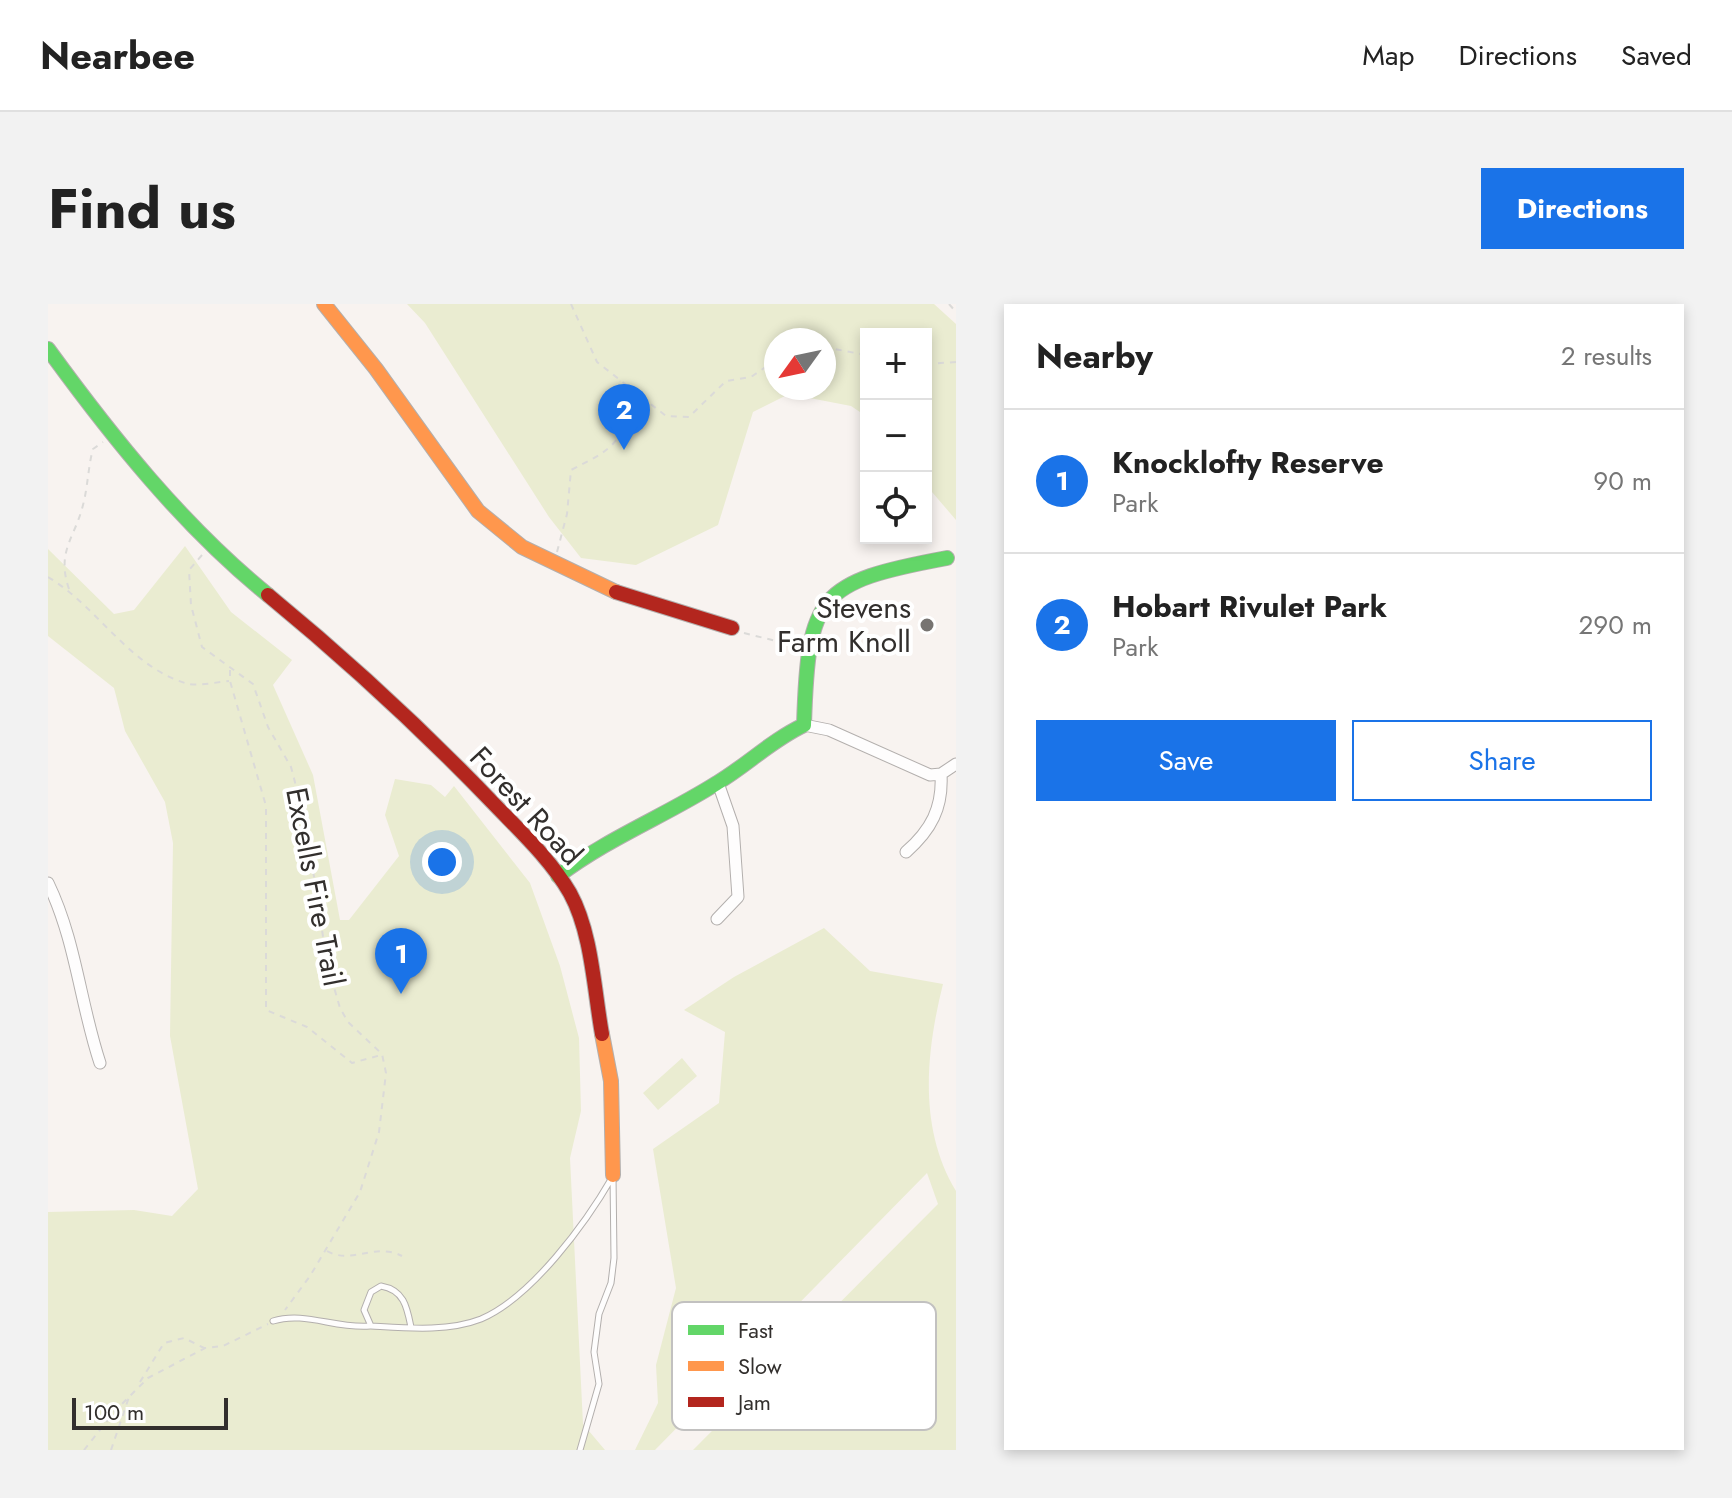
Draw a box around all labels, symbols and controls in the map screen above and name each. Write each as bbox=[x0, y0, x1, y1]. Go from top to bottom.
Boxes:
text: Nearbee bbox=[40, 28, 195, 83]
text: Map bbox=[1362, 35, 1414, 76]
text: Directions bbox=[1458, 35, 1577, 76]
text: Saved bbox=[1621, 35, 1692, 76]
text: Find us bbox=[48, 168, 236, 249]
button: Directions bbox=[1481, 168, 1684, 249]
north arrow bbox=[764, 328, 836, 400]
map controls bbox=[860, 328, 932, 544]
button: + bbox=[860, 328, 932, 400]
text: Nearby bbox=[1036, 332, 1153, 381]
text: 2 results bbox=[1561, 337, 1652, 375]
pin: 2 bbox=[598, 384, 650, 450]
button: − bbox=[860, 400, 932, 472]
text: Knocklofty Reserve bbox=[1112, 441, 1384, 484]
text: 1 bbox=[1055, 462, 1069, 500]
text: 90 m bbox=[1593, 462, 1652, 500]
button: locate bbox=[860, 472, 932, 544]
text: Park bbox=[1112, 484, 1158, 522]
text: Hobart Rivulet Park bbox=[1112, 585, 1387, 628]
place label: Stevens Farm Knoll bbox=[777, 586, 911, 663]
text: 2 bbox=[1053, 606, 1071, 644]
text: 290 m bbox=[1579, 606, 1652, 644]
marker: Stevens Farm Knoll bbox=[918, 616, 936, 634]
text: Park bbox=[1112, 628, 1158, 666]
button: Save bbox=[1036, 720, 1336, 801]
button: Share bbox=[1352, 720, 1652, 801]
street label: Forest Road bbox=[460, 737, 593, 875]
street label: Excells Fire Trail bbox=[275, 784, 356, 990]
your location bbox=[422, 842, 462, 882]
pin: 1 bbox=[375, 928, 427, 994]
legend bbox=[672, 1302, 936, 1430]
text: Fast bbox=[738, 1314, 774, 1346]
text: Slow bbox=[738, 1350, 782, 1382]
text: Jam bbox=[735, 1386, 771, 1418]
scale bar bbox=[72, 1394, 228, 1430]
text: 100 m bbox=[84, 1396, 144, 1428]

